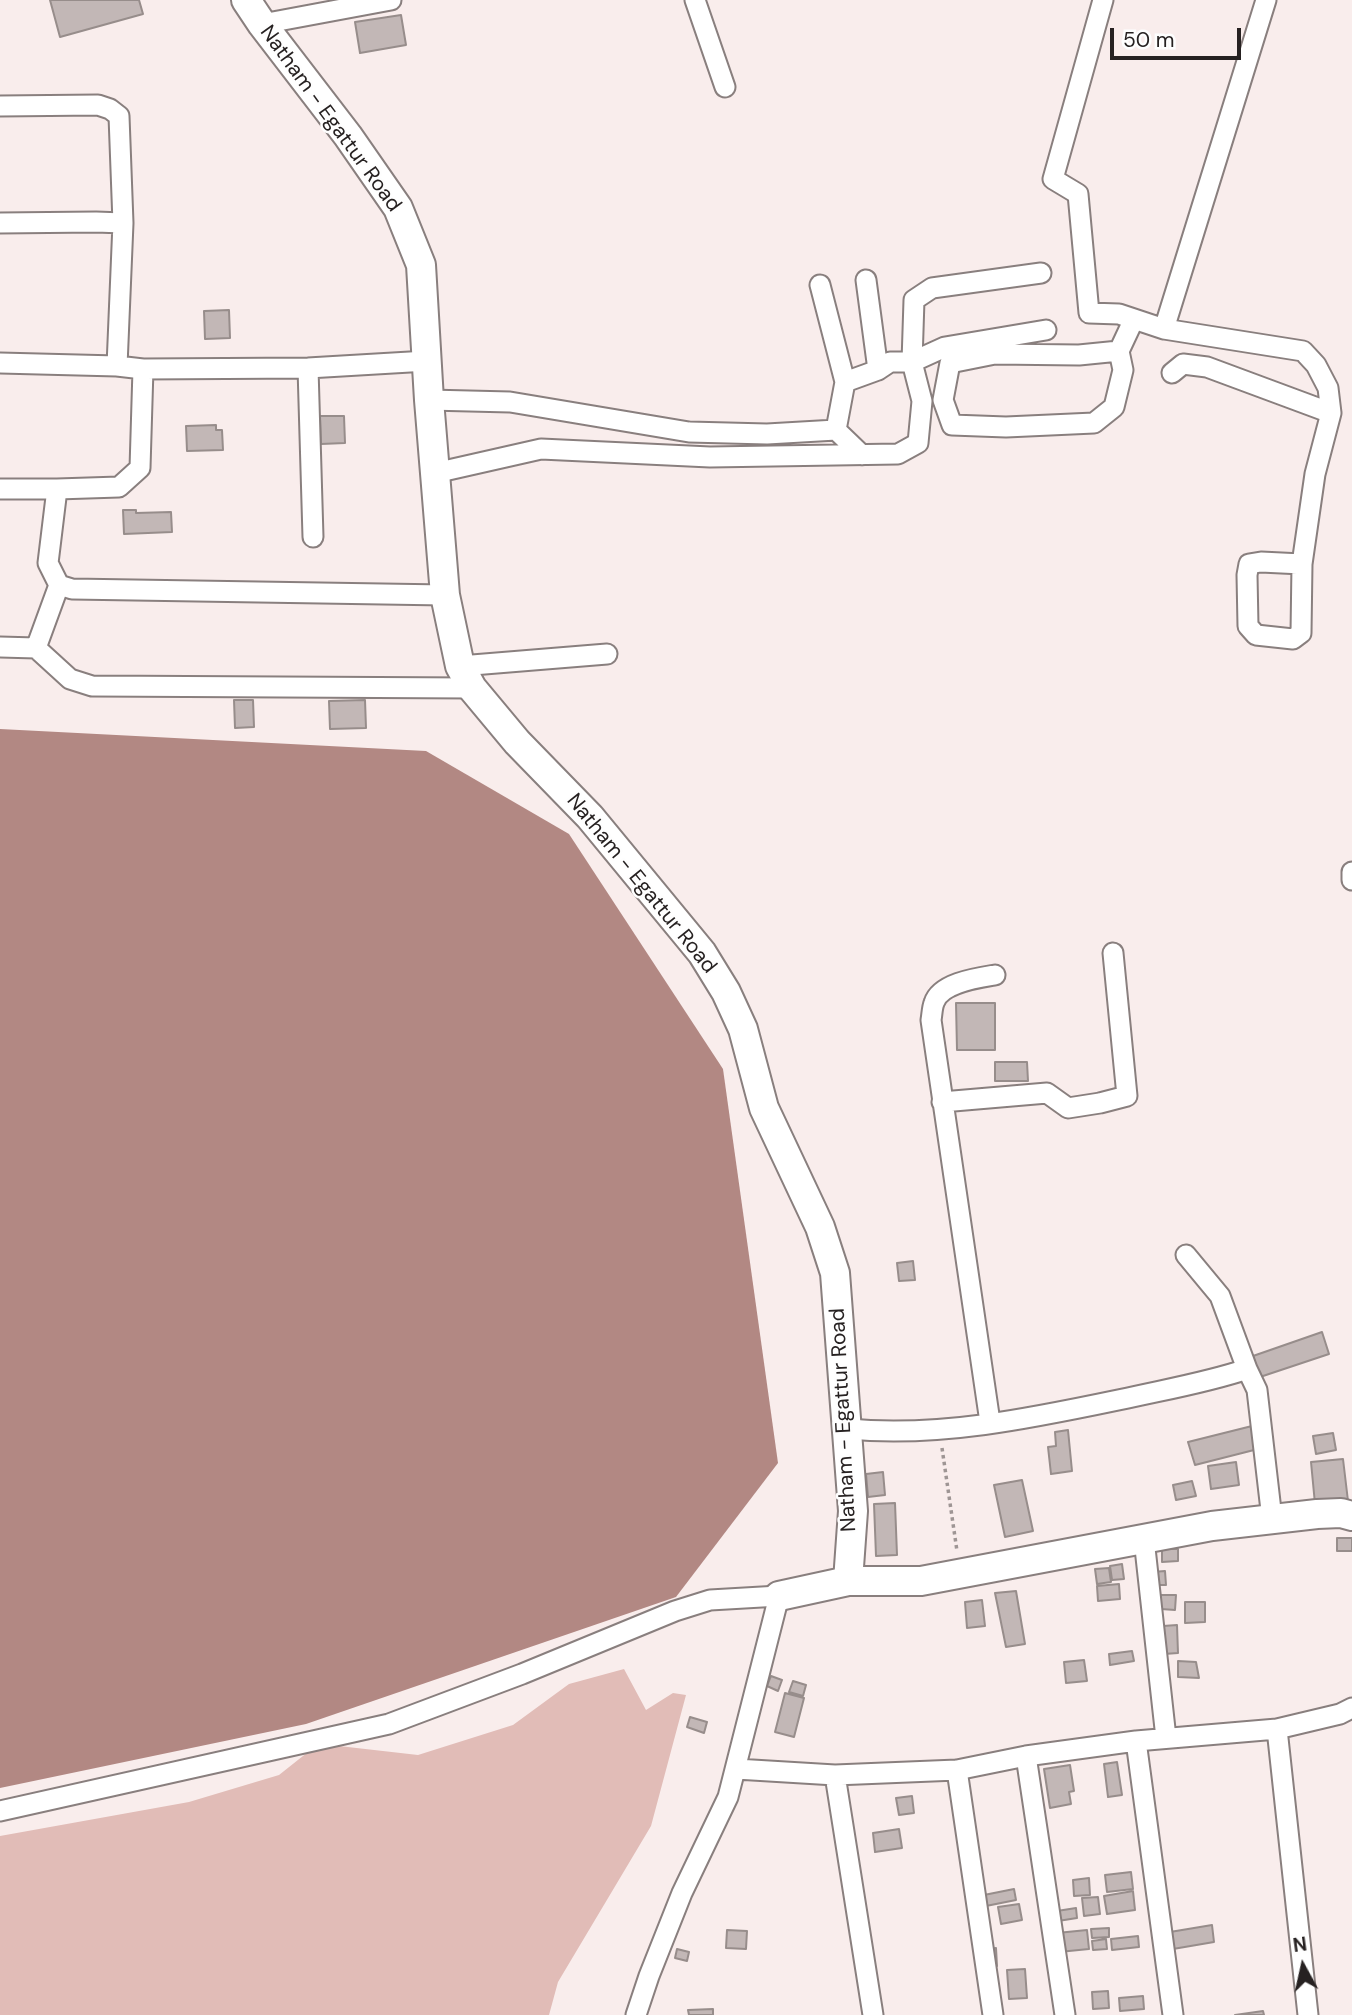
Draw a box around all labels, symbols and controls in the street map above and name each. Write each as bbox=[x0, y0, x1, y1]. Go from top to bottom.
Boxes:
scale bar bbox=[1114, 14, 1245, 58]
street label: Natham - Egattur Road bbox=[254, 21, 406, 217]
text: 50 m bbox=[1123, 26, 1174, 54]
street label: Natham - Egattur Road bbox=[561, 789, 721, 979]
street label: Natham - Egattur Road bbox=[826, 1307, 862, 1533]
north arrow bbox=[1268, 1931, 1338, 2001]
text: N bbox=[1291, 1931, 1309, 1958]

